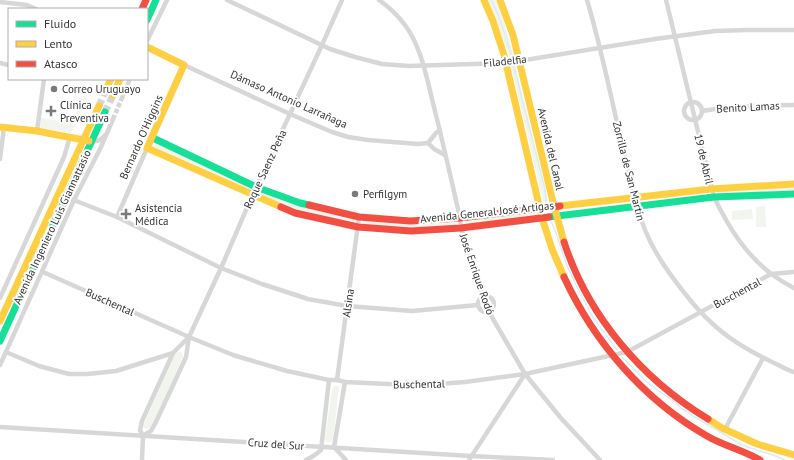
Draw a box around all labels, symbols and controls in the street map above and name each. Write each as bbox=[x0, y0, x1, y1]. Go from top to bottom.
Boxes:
legend bbox=[8, 8, 148, 80]
text: Fluido bbox=[44, 16, 76, 31]
text: Lento bbox=[44, 36, 73, 51]
street label: Filadelfia bbox=[483, 52, 527, 70]
text: Atasco bbox=[44, 56, 77, 71]
street label: Dámaso Antonio Larrañaga bbox=[228, 67, 350, 131]
place label: Correo Uruguayo bbox=[62, 82, 141, 96]
marker: Correo Uruguayo bbox=[49, 84, 59, 94]
street label: Bernardo O'Higgins bbox=[116, 92, 166, 181]
place label: Clínica Preventiva bbox=[60, 98, 109, 125]
street label: Benito Lamas bbox=[716, 98, 780, 116]
marker: Clínica Preventiva bbox=[45, 105, 57, 117]
street label: Avenida del Canal bbox=[535, 107, 567, 192]
street label: Zorrilla de San Martín bbox=[610, 120, 648, 222]
street label: Roque Saenz Peña bbox=[241, 127, 289, 211]
street label: 19 de Abril bbox=[691, 132, 717, 186]
street label: Avenida Ingeniero Luis Giannattasio bbox=[10, 147, 94, 306]
place label: Perfilgym bbox=[363, 187, 407, 201]
marker: Perfilgym bbox=[350, 189, 360, 199]
street label: Avenida General José Artigas bbox=[419, 198, 555, 226]
place label: Asistencia Médica bbox=[135, 201, 182, 228]
marker: Asistencia Médica bbox=[120, 208, 132, 220]
street label: José Enrique Rodó bbox=[456, 231, 497, 317]
street label: Buschental bbox=[711, 274, 764, 311]
street label: Buschental bbox=[83, 285, 137, 319]
street label: Alsina bbox=[339, 288, 357, 318]
street label: Buschental bbox=[393, 377, 446, 391]
street label: Cruz del Sur bbox=[247, 435, 305, 453]

